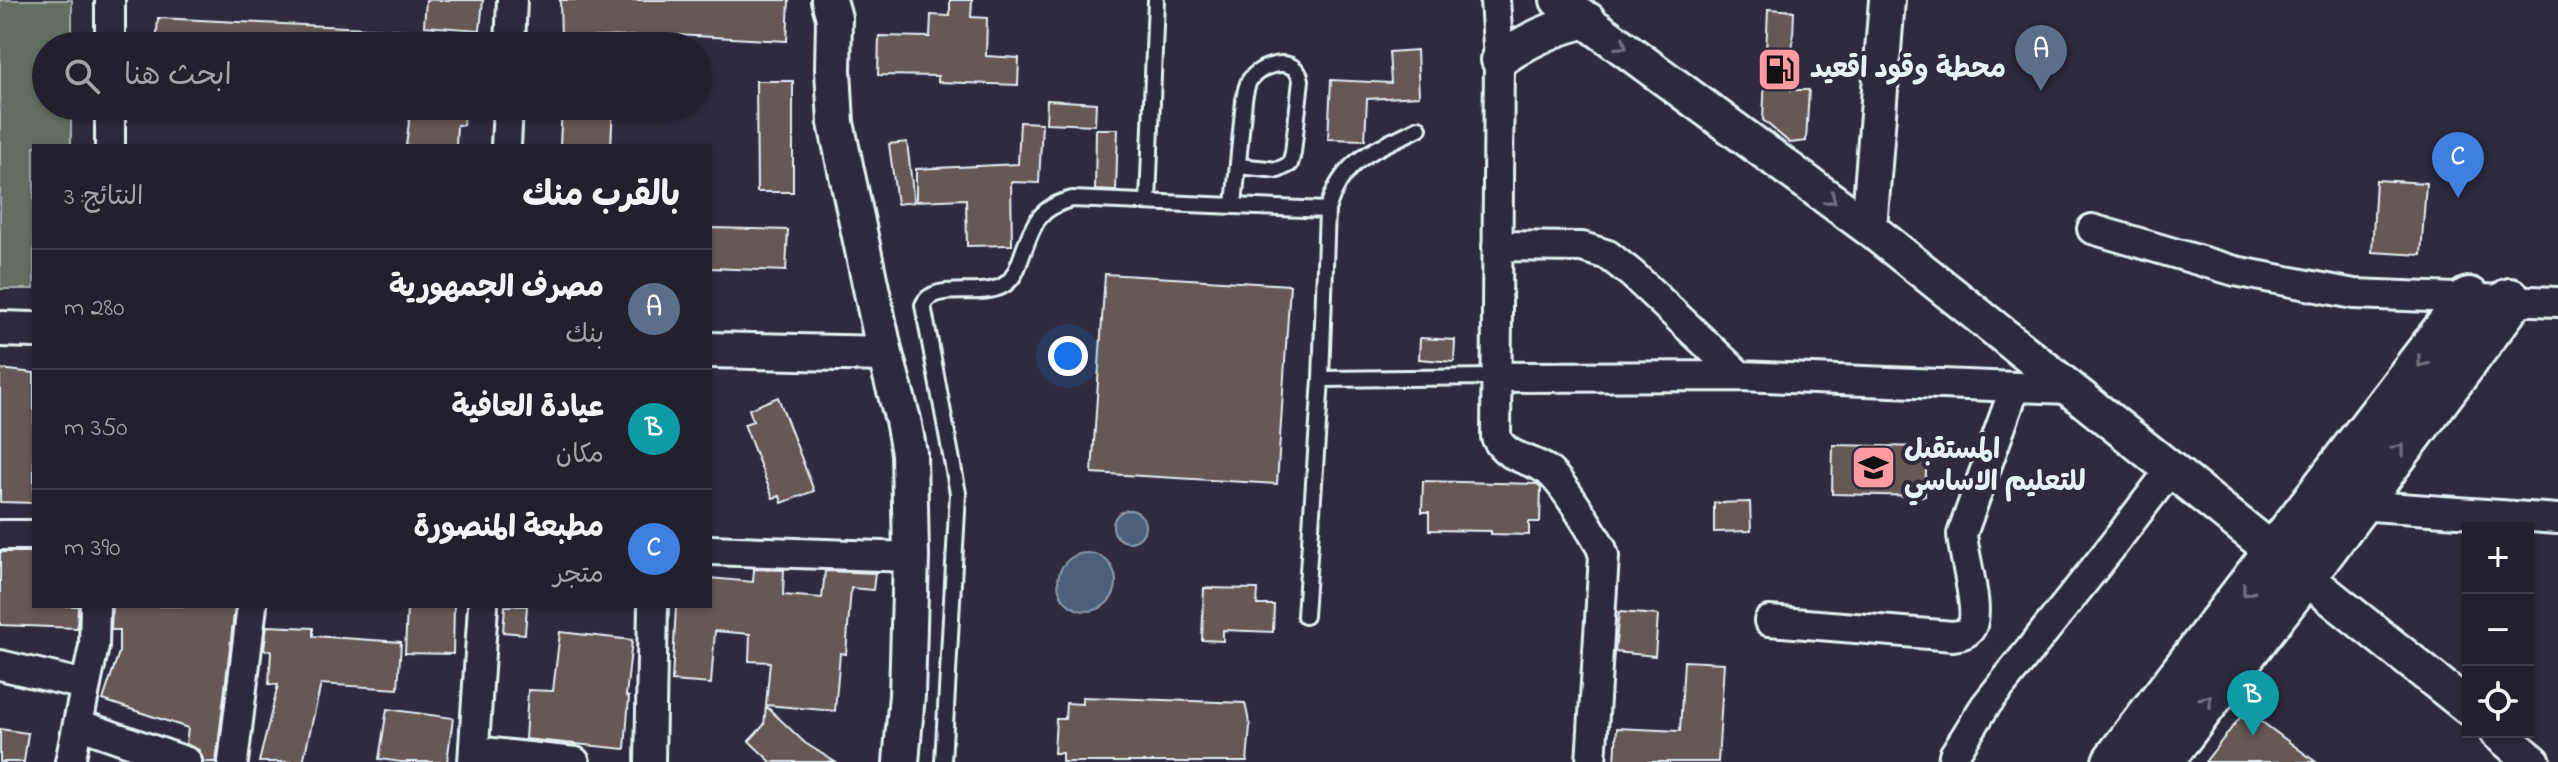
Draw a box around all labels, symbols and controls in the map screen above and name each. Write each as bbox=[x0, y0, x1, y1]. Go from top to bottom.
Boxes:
pin: A bbox=[2015, 25, 2067, 91]
search box bbox=[32, 32, 712, 120]
one-way arrow bbox=[1613, 35, 1627, 50]
fuel station icon: محطة وقود اقعيد bbox=[1755, 46, 1803, 94]
place label: محطة وقود اقعيد bbox=[1810, 50, 2006, 91]
icon: search bbox=[60, 54, 104, 98]
text: ابحث هنا bbox=[124, 55, 232, 99]
pin: C bbox=[2432, 132, 2484, 198]
text: بالقرب منك bbox=[522, 172, 680, 222]
text: النتائج: 3 bbox=[64, 179, 143, 217]
one-way arrow bbox=[1822, 190, 1837, 204]
text: مصرف الجمهورية bbox=[389, 267, 604, 311]
text: 280 m bbox=[64, 290, 125, 328]
text: A bbox=[646, 290, 662, 328]
text: بنك bbox=[565, 317, 604, 355]
your location bbox=[1048, 336, 1088, 376]
one-way arrow bbox=[2418, 353, 2432, 368]
text: عيادة العافية bbox=[451, 387, 604, 431]
text: 350 m bbox=[64, 410, 128, 448]
text: B bbox=[645, 410, 663, 448]
place label: المستقبل للتعليم الاساسي bbox=[1904, 431, 2086, 506]
text: مكان bbox=[556, 437, 604, 475]
school or university icon: المستقبل للتعليم الاساسي bbox=[1849, 443, 1897, 491]
one-way arrow bbox=[2389, 444, 2403, 458]
text: مطبعة المنصورة bbox=[413, 507, 604, 551]
map controls bbox=[2462, 522, 2534, 738]
button: + bbox=[2462, 522, 2534, 594]
text: 390 m bbox=[64, 530, 120, 568]
text: C bbox=[647, 530, 661, 568]
text: متجر bbox=[553, 557, 604, 595]
one-way arrow bbox=[2243, 582, 2257, 597]
button: − bbox=[2462, 594, 2534, 666]
button: locate bbox=[2462, 666, 2534, 738]
pin: B bbox=[2227, 670, 2279, 736]
one-way arrow bbox=[2197, 694, 2211, 709]

